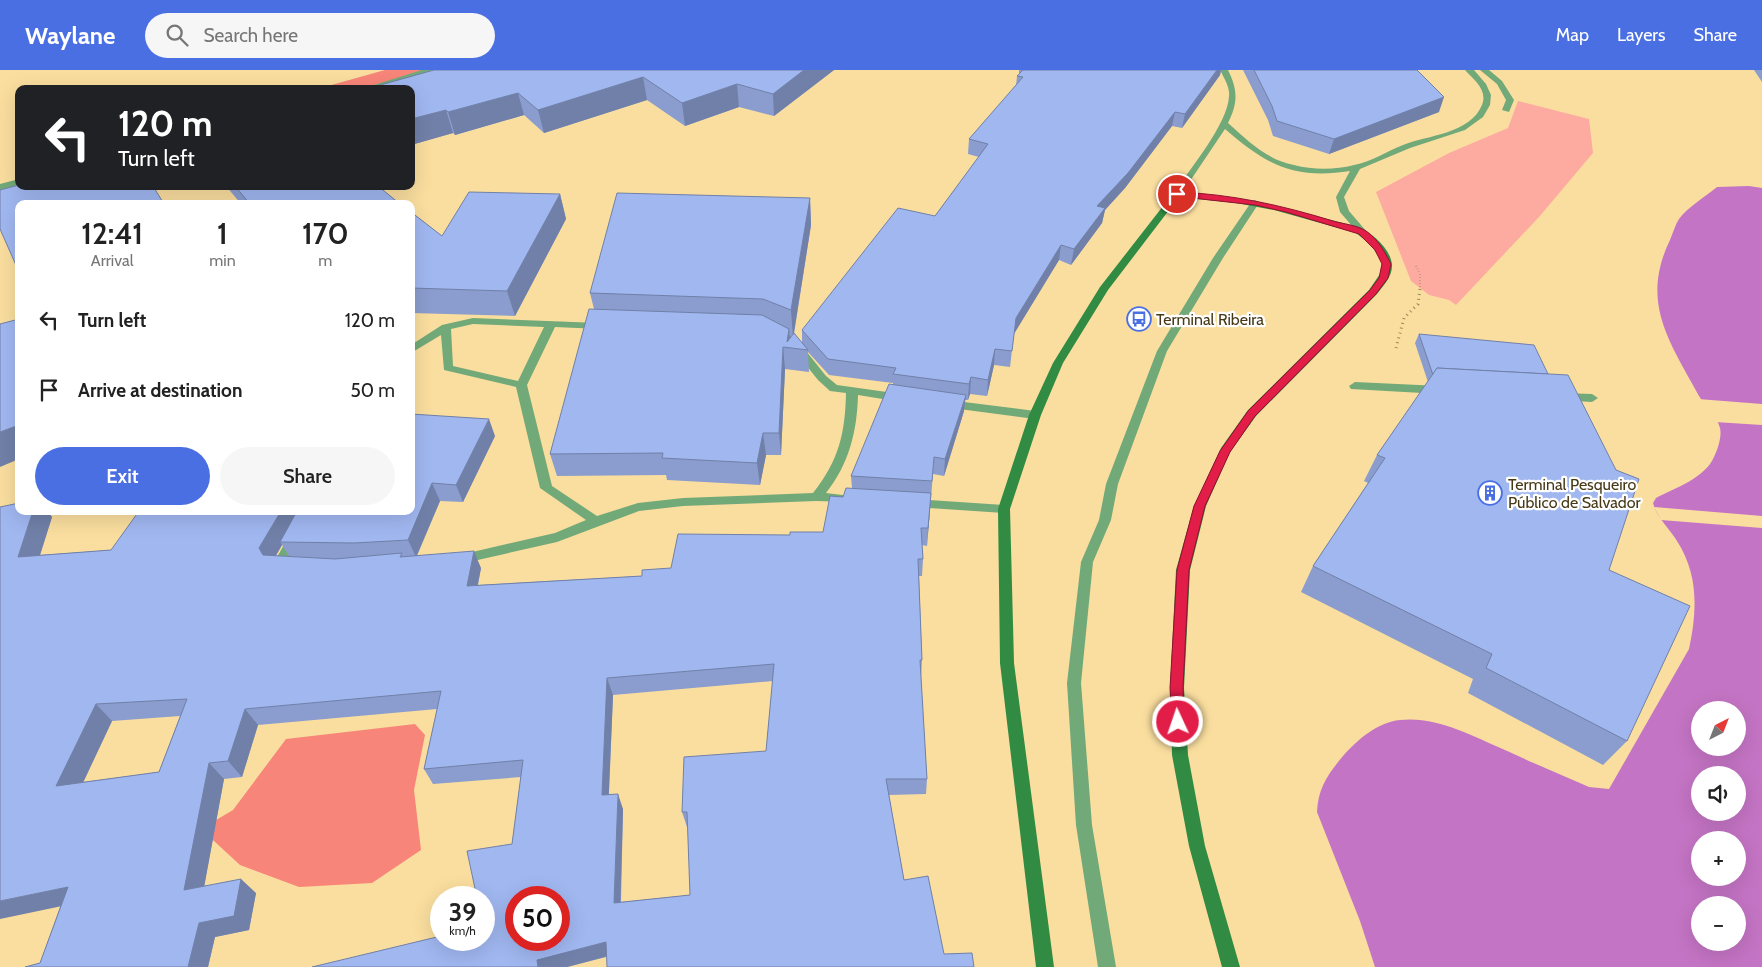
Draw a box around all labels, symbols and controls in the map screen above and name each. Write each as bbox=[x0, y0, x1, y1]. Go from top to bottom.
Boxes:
search box bbox=[145, 13, 495, 58]
text: Waylane bbox=[25, 21, 115, 50]
icon: search bbox=[163, 21, 191, 49]
text: Search here bbox=[203, 24, 298, 47]
text: Map bbox=[1556, 24, 1589, 46]
text: Layers bbox=[1617, 24, 1666, 46]
text: Share bbox=[1694, 24, 1737, 46]
text: 120 m bbox=[118, 102, 212, 145]
icon: left bbox=[35, 105, 100, 170]
text: Turn left bbox=[118, 145, 195, 172]
pin bbox=[1156, 173, 1198, 215]
icon: arrive bbox=[1163, 180, 1191, 208]
text: 12:41 bbox=[81, 215, 143, 252]
text: 1 bbox=[217, 215, 228, 252]
text: 170 bbox=[302, 215, 349, 252]
text: Arrival bbox=[91, 251, 133, 270]
text: min bbox=[209, 251, 236, 270]
text: m bbox=[318, 251, 332, 270]
icon: left bbox=[35, 306, 63, 334]
bus stop icon: Terminal Ribeira bbox=[1126, 306, 1152, 332]
text: Turn left bbox=[78, 309, 146, 332]
text: 120 m bbox=[345, 309, 395, 332]
place label: Terminal Ribeira bbox=[1156, 310, 1264, 329]
icon: arrive bbox=[35, 376, 63, 404]
text: Arrive at destination bbox=[78, 379, 242, 402]
text: 50 m bbox=[351, 379, 395, 402]
button: Exit bbox=[35, 447, 210, 505]
button: Share bbox=[220, 447, 395, 505]
place label: Terminal Pesqueiro Público de Salvador bbox=[1508, 475, 1642, 512]
building icon: Terminal Pesqueiro Público de Salvador bbox=[1477, 480, 1503, 506]
position arrow bbox=[1151, 695, 1203, 747]
north arrow bbox=[1691, 701, 1746, 756]
map controls bbox=[1691, 701, 1746, 951]
button: sound bbox=[1691, 766, 1746, 821]
button: + bbox=[1691, 831, 1746, 886]
speed limit sign: 50 bbox=[505, 886, 570, 951]
button: − bbox=[1691, 896, 1746, 951]
text: 39 bbox=[449, 897, 476, 927]
text: km/h bbox=[449, 923, 476, 938]

